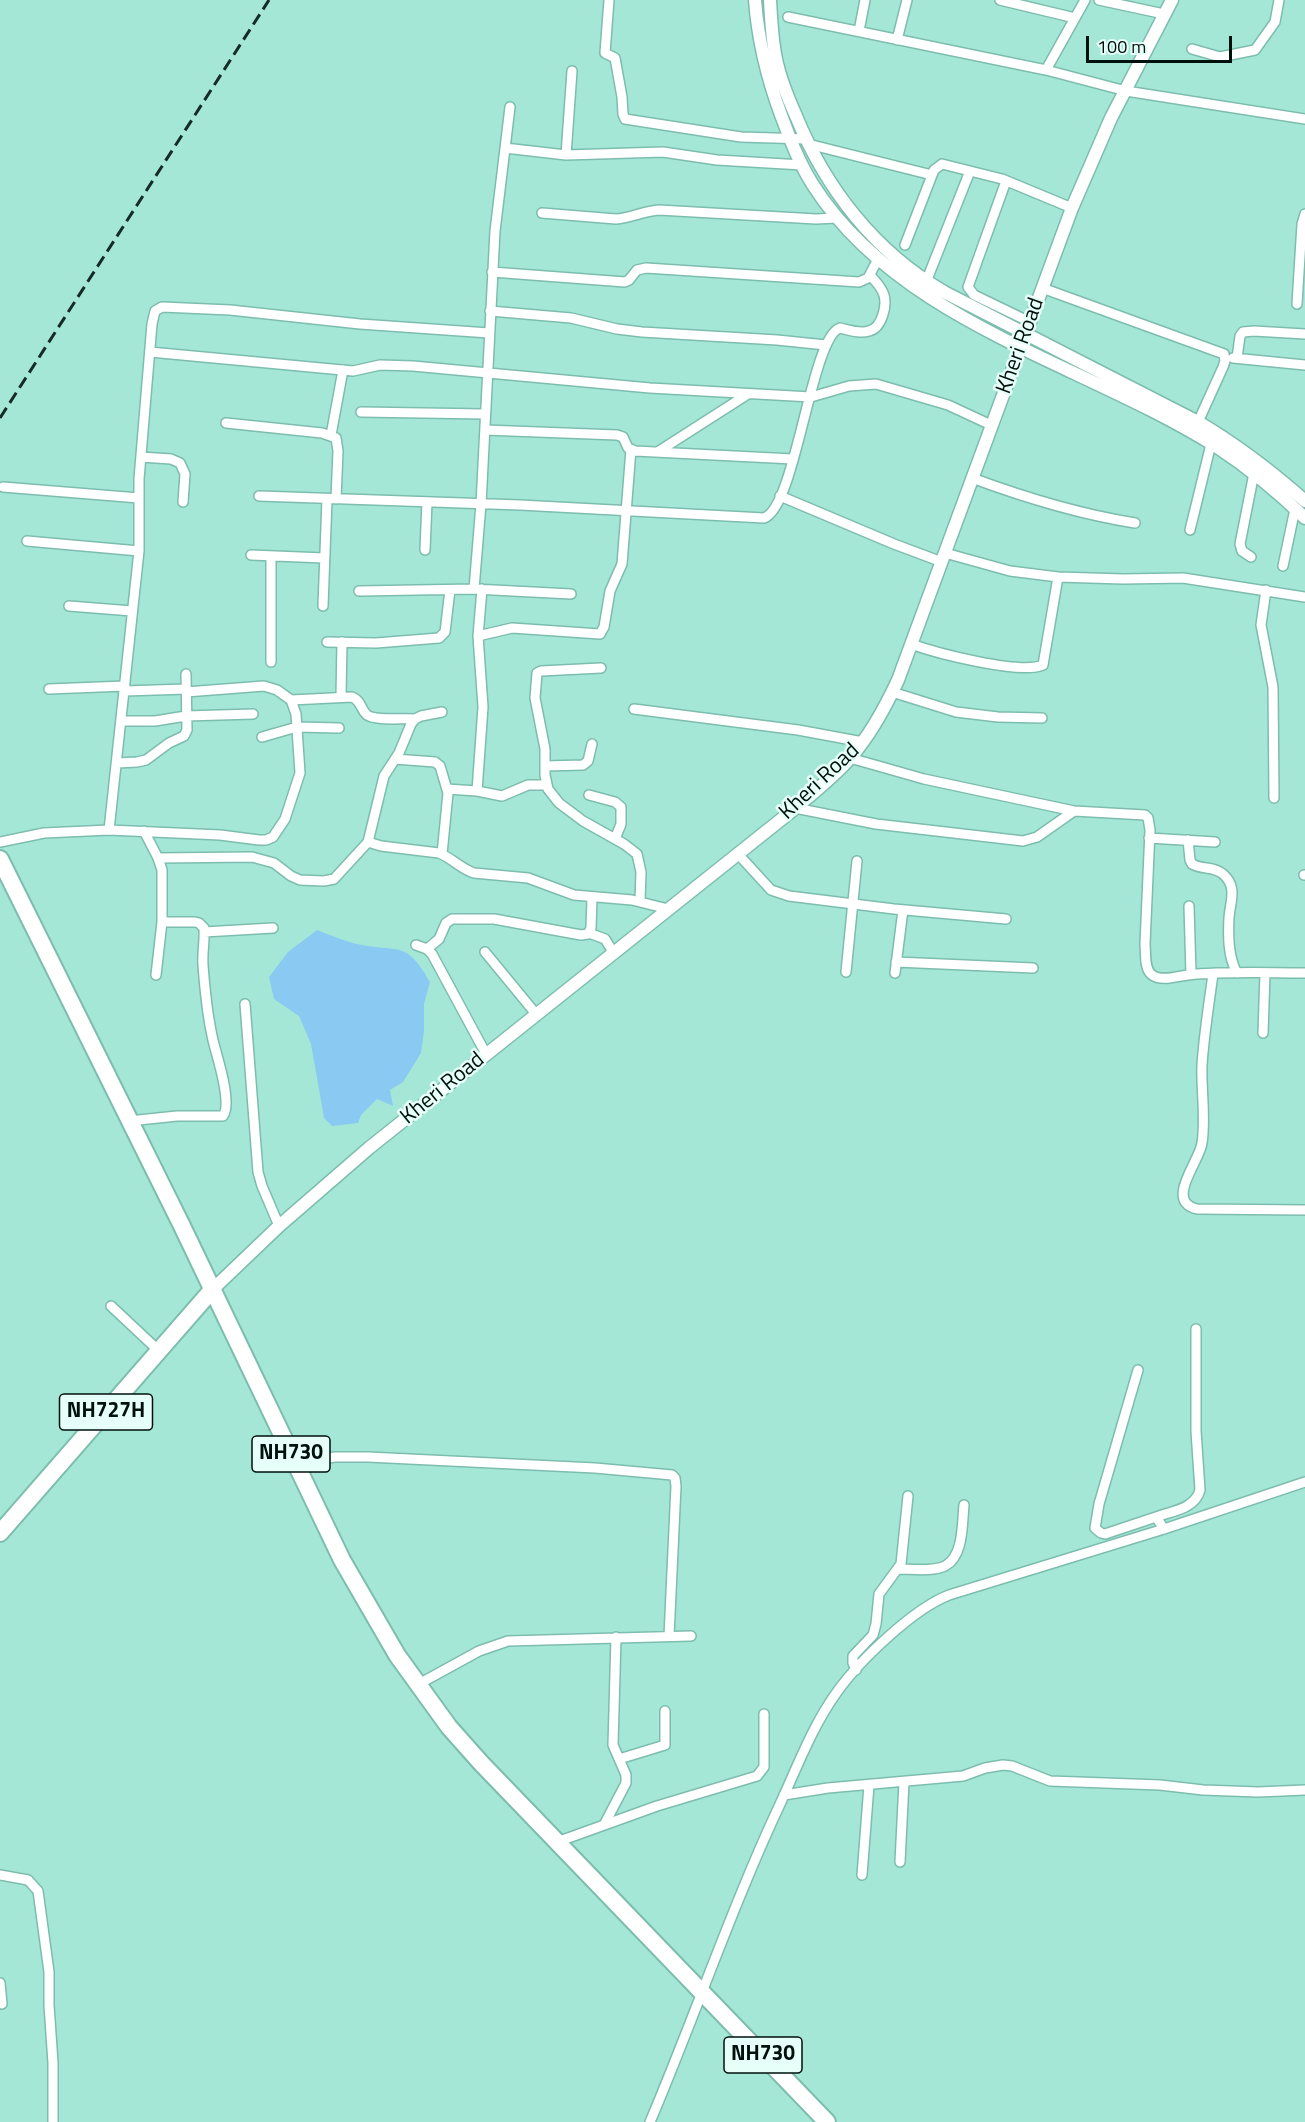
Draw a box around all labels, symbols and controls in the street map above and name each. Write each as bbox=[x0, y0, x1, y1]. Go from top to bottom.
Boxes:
scale bar bbox=[1089, 24, 1234, 62]
text: 100 m bbox=[1097, 33, 1146, 60]
street label: Kheri Road bbox=[991, 294, 1051, 398]
street label: Kheri Road bbox=[774, 738, 866, 826]
street label: Kheri Road bbox=[396, 1047, 490, 1131]
road number: NH727H bbox=[60, 1394, 152, 1430]
road number: NH730 bbox=[252, 1436, 330, 1472]
road number: NH730 bbox=[724, 2037, 802, 2073]

